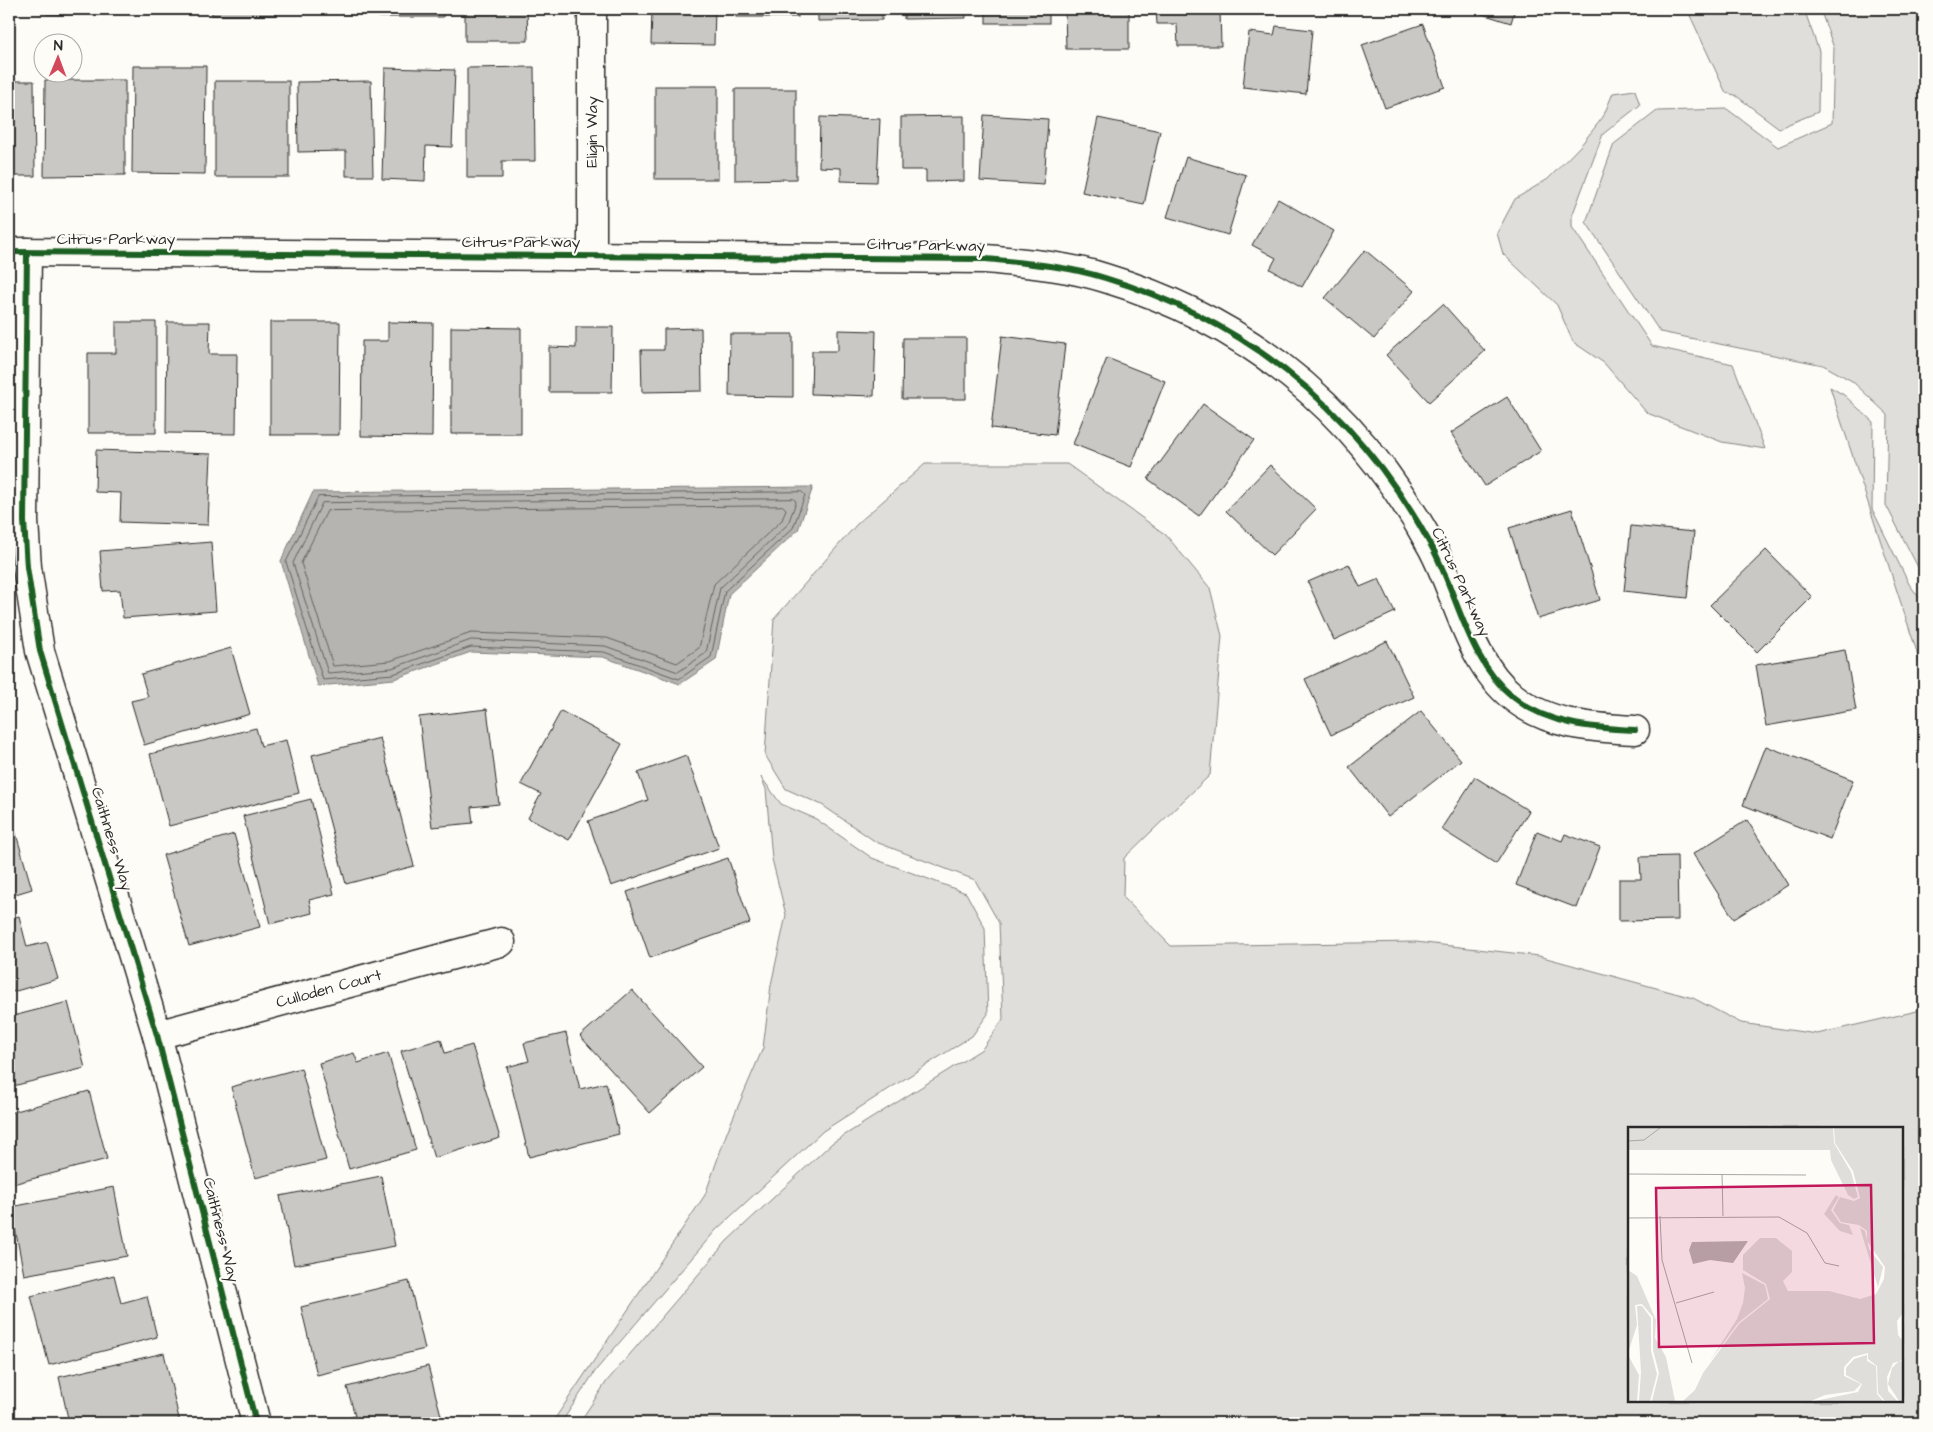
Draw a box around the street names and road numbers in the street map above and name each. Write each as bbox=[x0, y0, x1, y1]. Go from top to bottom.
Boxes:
street label: Eligin Way bbox=[581, 96, 604, 168]
street label: Citrus Parkway bbox=[57, 228, 175, 251]
street label: Citrus Parkway bbox=[462, 231, 580, 254]
street label: Citrus Parkway bbox=[867, 233, 986, 258]
street label: Citrus Parkway bbox=[1425, 524, 1496, 641]
street label: Caithness Way bbox=[85, 784, 138, 894]
street label: Culloden Court bbox=[274, 964, 385, 1013]
street label: Caithness Way bbox=[196, 1175, 245, 1285]

